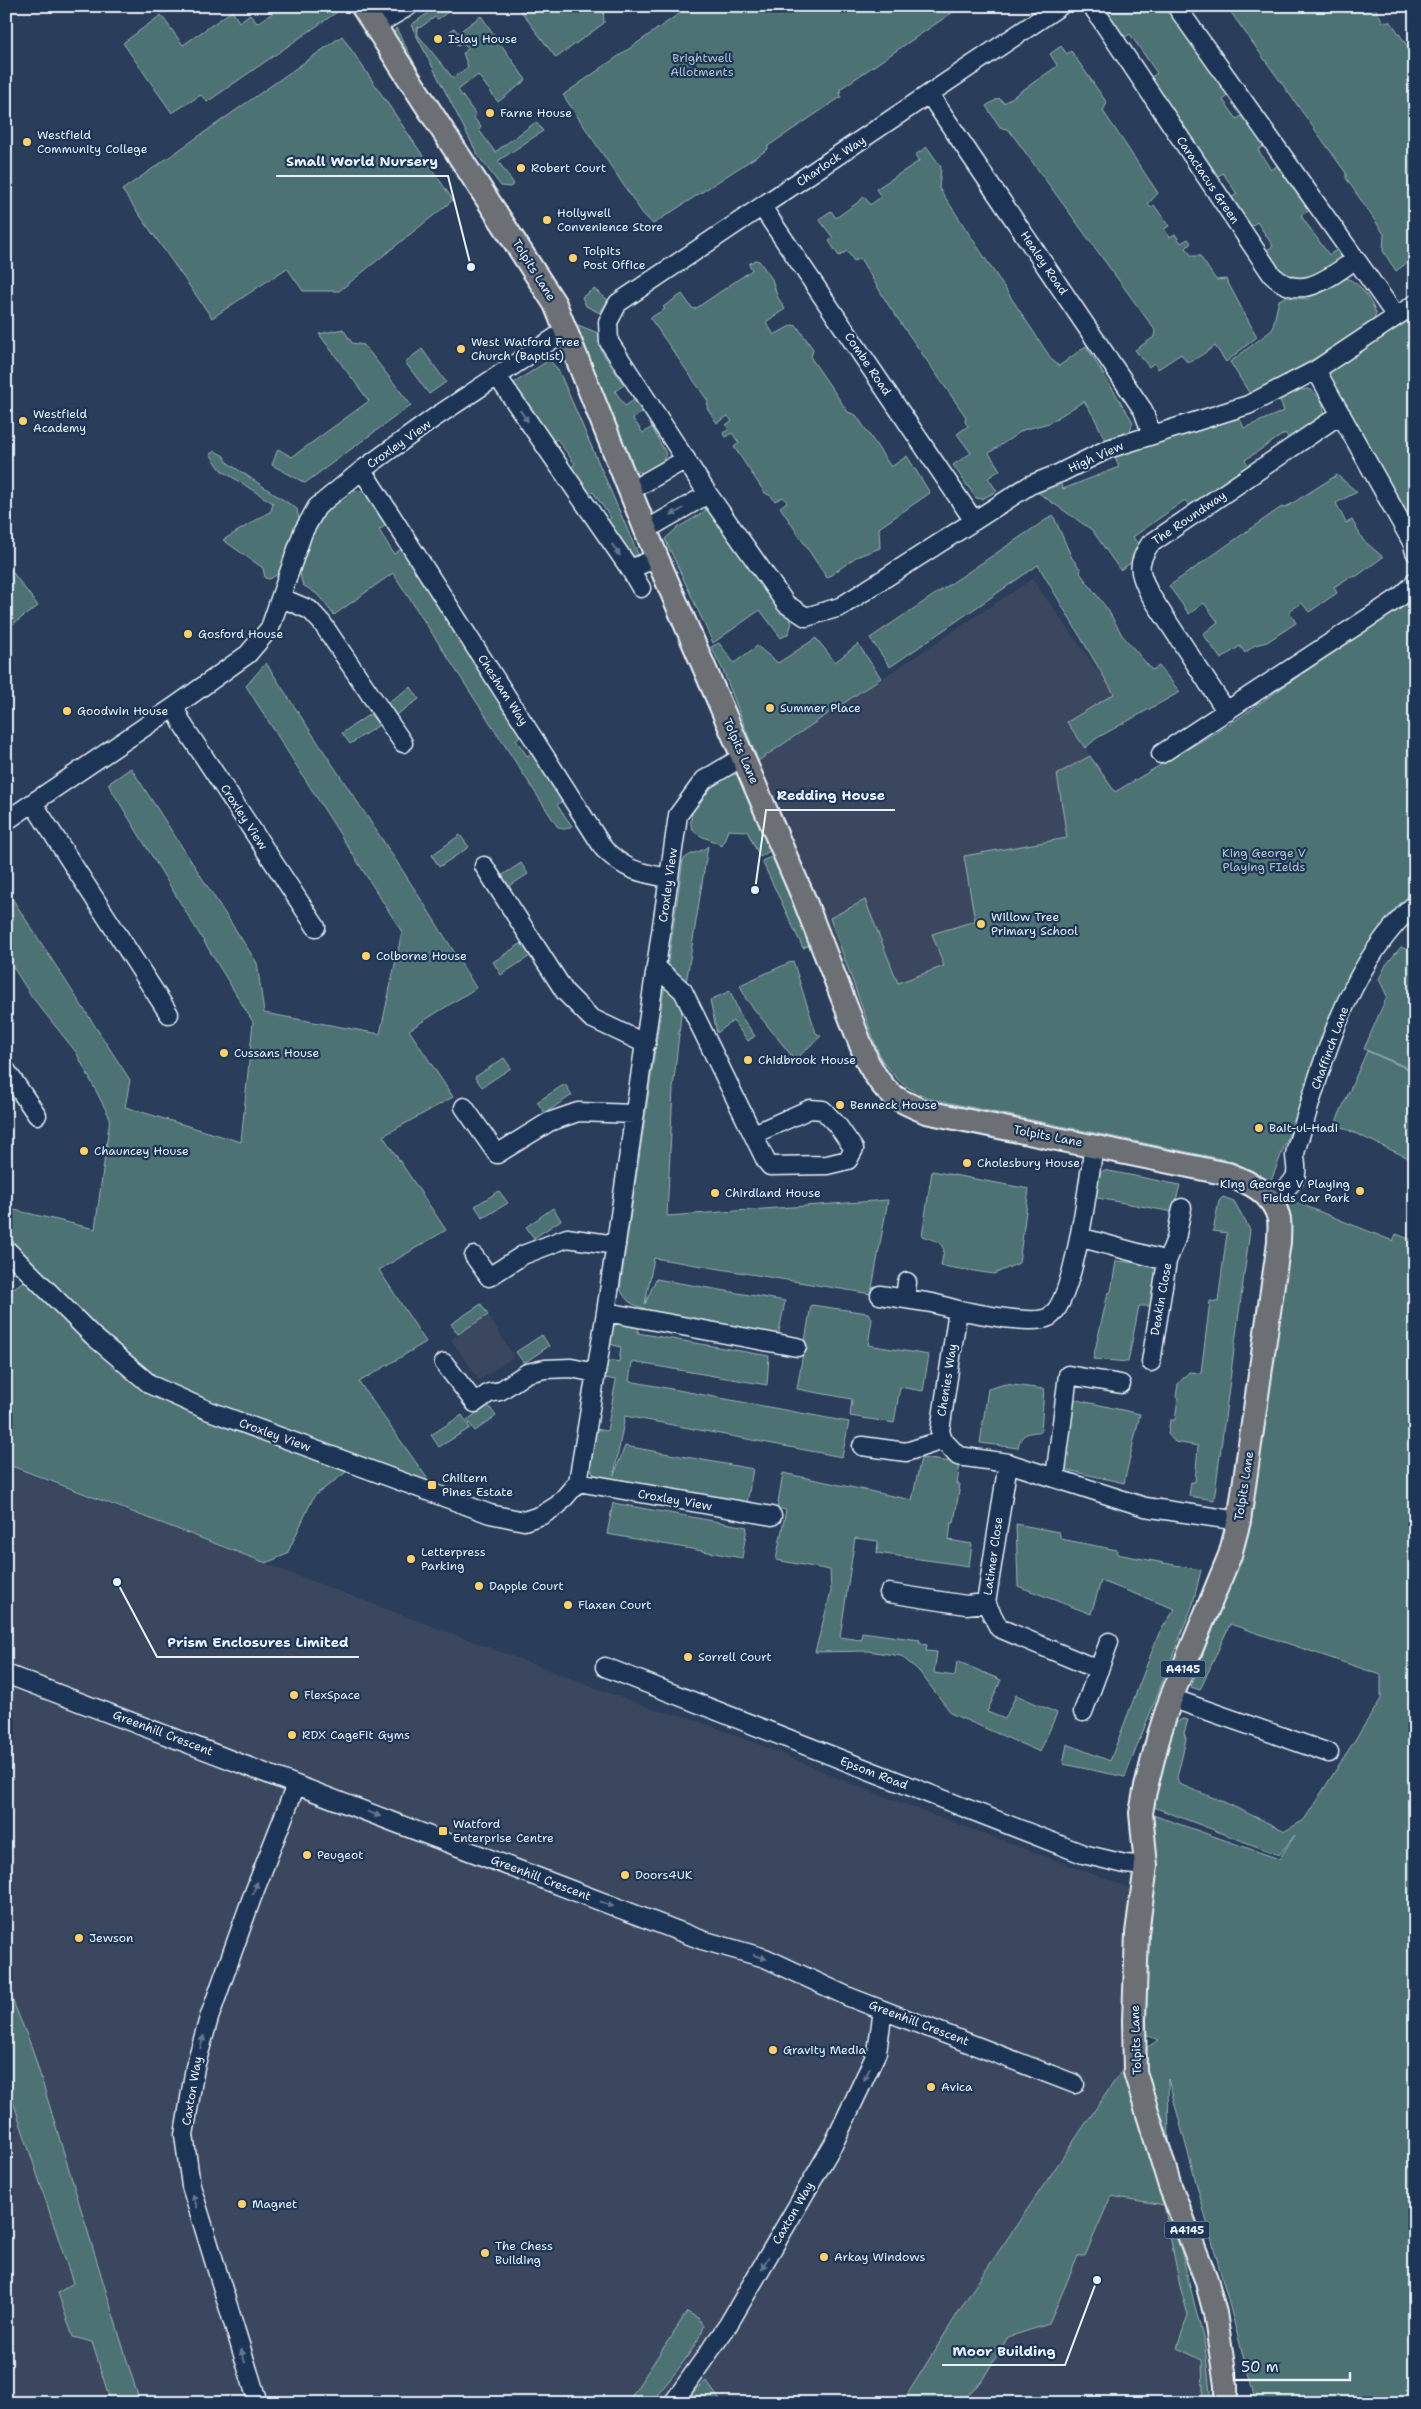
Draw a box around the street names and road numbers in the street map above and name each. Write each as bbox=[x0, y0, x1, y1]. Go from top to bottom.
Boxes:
street label: Charlock Way bbox=[793, 132, 869, 190]
street label: Caractacus Green bbox=[1173, 133, 1243, 227]
street label: Healey Road bbox=[1017, 228, 1072, 298]
street label: Tolpits Lane bbox=[509, 236, 559, 304]
street label: Combe Road bbox=[841, 329, 895, 399]
street label: Croxley View bbox=[364, 416, 435, 472]
street label: High View bbox=[1066, 437, 1127, 476]
street label: The Roundway bbox=[1149, 487, 1229, 549]
street label: Chesham Way bbox=[474, 652, 532, 729]
street label: Tolpits Lane bbox=[719, 716, 763, 786]
street label: Croxley View bbox=[217, 781, 271, 853]
street label: Croxley View bbox=[655, 846, 681, 923]
street label: Chaffinch Lane bbox=[1308, 1004, 1352, 1092]
street label: Tolpits Lane bbox=[1012, 1121, 1084, 1151]
street label: Deakin Close bbox=[1147, 1261, 1175, 1337]
street label: Chenies Way bbox=[933, 1342, 961, 1418]
street label: Croxley View bbox=[237, 1415, 314, 1456]
street label: Tolpits Lane bbox=[1231, 1450, 1257, 1522]
street label: Croxley View bbox=[637, 1486, 714, 1514]
street label: Latimer Close bbox=[980, 1516, 1006, 1596]
road number: A4145 bbox=[1160, 1660, 1206, 1678]
street label: Greenhill Crescent bbox=[111, 1707, 215, 1759]
street label: Epsom Road bbox=[838, 1753, 911, 1793]
street label: Greenhill Crescent bbox=[489, 1852, 593, 1904]
street label: Greenhill Crescent bbox=[867, 1997, 971, 2049]
street label: Tolpits Lane bbox=[1127, 2005, 1145, 2075]
street label: Caxton Way bbox=[178, 2055, 206, 2127]
street label: Caxton Way bbox=[769, 2179, 817, 2247]
road number: A4145 bbox=[1164, 2222, 1210, 2238]

